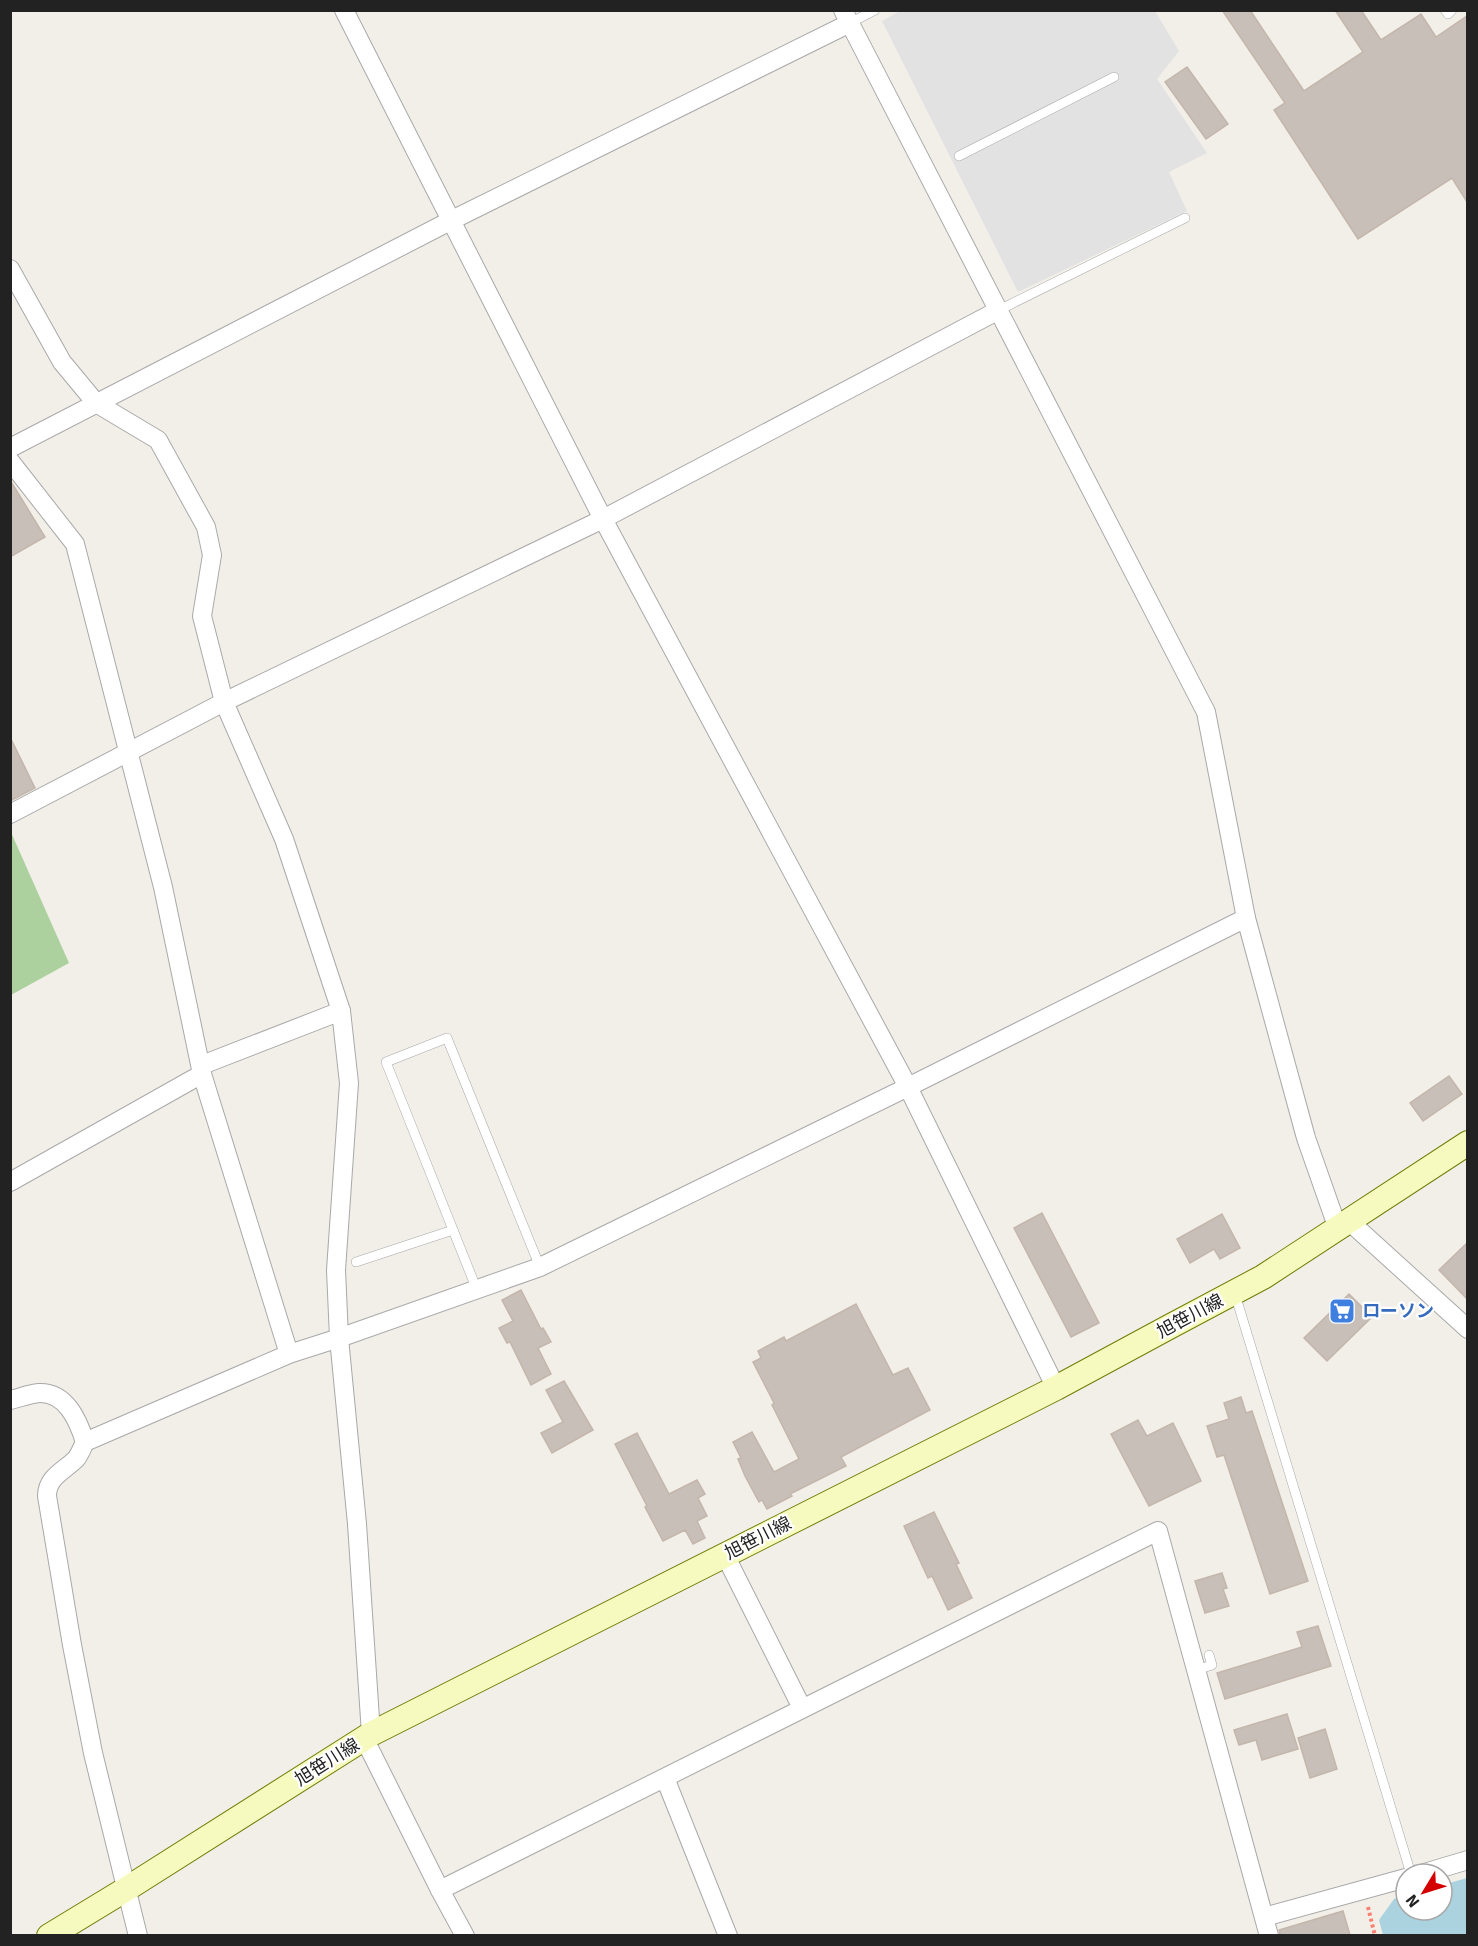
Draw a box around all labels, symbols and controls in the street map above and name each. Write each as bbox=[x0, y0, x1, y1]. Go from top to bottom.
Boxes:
street label: 旭笹川線 bbox=[1153, 1289, 1227, 1343]
supermarket icon: ローソン bbox=[1327, 1296, 1357, 1326]
place label: ローソン bbox=[1362, 1300, 1434, 1322]
street label: 旭笹川線 bbox=[721, 1512, 795, 1564]
street label: 旭笹川線 bbox=[291, 1734, 363, 1790]
north arrow bbox=[1394, 1862, 1454, 1922]
text: N bbox=[1402, 1890, 1424, 1911]

